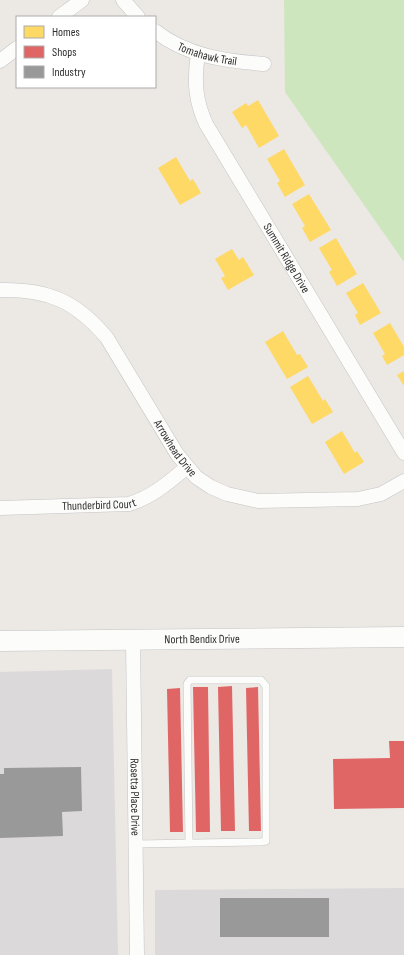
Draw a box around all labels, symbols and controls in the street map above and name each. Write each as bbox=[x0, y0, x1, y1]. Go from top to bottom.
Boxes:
legend bbox=[16, 16, 156, 88]
text: Homes bbox=[52, 25, 80, 40]
street label: Tomahawk Trail bbox=[175, 39, 238, 69]
text: Shops bbox=[52, 45, 77, 60]
text: Industry bbox=[52, 65, 86, 80]
street label: Summit Ridge Drive bbox=[259, 221, 313, 296]
street label: Arrowhead Drive bbox=[150, 416, 200, 480]
street label: Thunderbird Court bbox=[62, 495, 139, 514]
street label: North Bendix Drive bbox=[164, 632, 240, 647]
street label: Rosetta Place Drive bbox=[127, 758, 142, 836]

